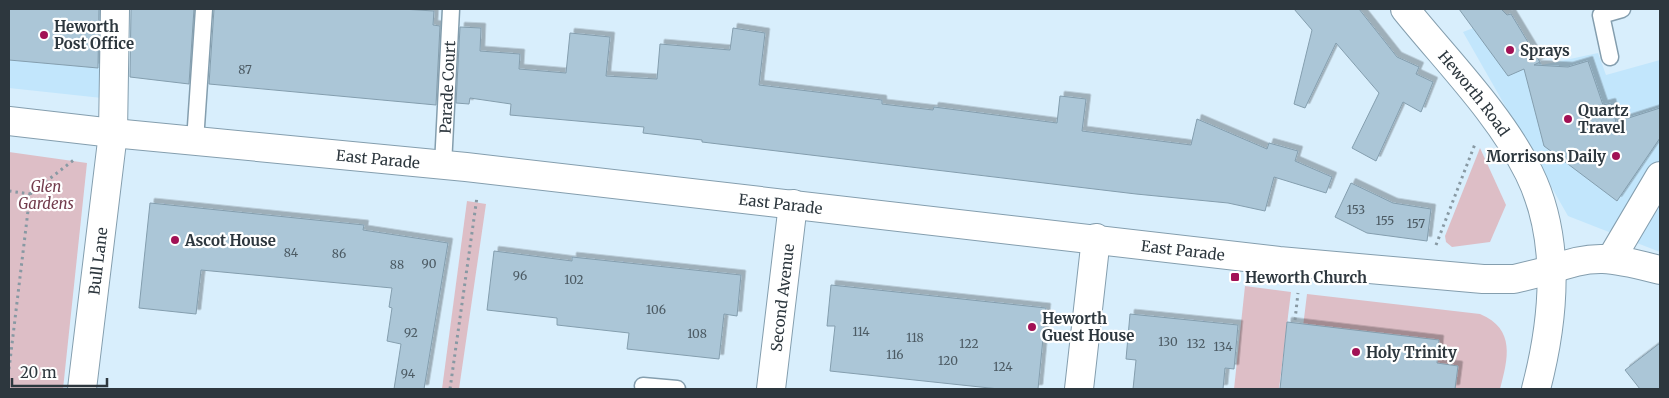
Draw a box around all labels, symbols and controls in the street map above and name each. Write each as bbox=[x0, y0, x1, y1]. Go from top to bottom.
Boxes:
place label: Heworth Post Office bbox=[54, 17, 134, 53]
marker: Heworth Post Office bbox=[38, 29, 50, 41]
street label: Parade Court bbox=[435, 40, 459, 134]
place label: Sprays bbox=[1520, 41, 1570, 60]
marker: Sprays bbox=[1504, 44, 1516, 56]
street label: Heworth Road bbox=[1435, 47, 1514, 139]
house number: 87 bbox=[238, 62, 252, 77]
place label: Quartz Travel bbox=[1578, 101, 1628, 137]
marker: Quartz Travel bbox=[1562, 113, 1574, 125]
street label: East Parade bbox=[335, 145, 421, 172]
place label: Morrisons Daily bbox=[1486, 147, 1606, 166]
marker: Morrisons Daily bbox=[1610, 150, 1622, 162]
park label: Glen Gardens bbox=[18, 177, 74, 213]
street label: East Parade bbox=[738, 189, 824, 218]
house number: 153 bbox=[1347, 202, 1365, 217]
house number: 155 bbox=[1376, 213, 1394, 228]
house number: 157 bbox=[1407, 216, 1425, 231]
street label: Bull Lane bbox=[84, 226, 111, 296]
place label: Ascot House bbox=[184, 231, 276, 250]
marker: Ascot House bbox=[169, 234, 181, 246]
street label: East Parade bbox=[1140, 236, 1226, 264]
street label: Second Avenue bbox=[766, 242, 798, 353]
house number: 84 bbox=[284, 245, 299, 260]
house number: 86 bbox=[332, 246, 346, 261]
house number: 90 bbox=[421, 256, 437, 271]
house number: 88 bbox=[390, 257, 404, 272]
house number: 96 bbox=[513, 268, 527, 283]
place label: Heworth Church bbox=[1245, 268, 1367, 287]
marker: Heworth Church bbox=[1229, 271, 1241, 283]
house number: 102 bbox=[564, 272, 584, 287]
house number: 106 bbox=[646, 302, 666, 317]
place label: Heworth Guest House bbox=[1042, 309, 1134, 345]
marker: Heworth Guest House bbox=[1026, 321, 1038, 333]
house number: 114 bbox=[852, 324, 870, 339]
house number: 92 bbox=[404, 325, 418, 340]
house number: 108 bbox=[687, 326, 707, 341]
house number: 118 bbox=[906, 330, 924, 345]
house number: 130 bbox=[1158, 334, 1178, 349]
house number: 122 bbox=[959, 336, 979, 351]
house number: 132 bbox=[1187, 336, 1205, 351]
house number: 134 bbox=[1213, 339, 1233, 354]
place label: Holy Trinity bbox=[1366, 343, 1457, 362]
marker: Holy Trinity bbox=[1350, 346, 1362, 358]
house number: 116 bbox=[886, 347, 904, 362]
house number: 120 bbox=[938, 353, 958, 368]
scale bar bbox=[12, 356, 108, 388]
house number: 124 bbox=[993, 359, 1013, 374]
text: 20 m bbox=[20, 363, 57, 382]
house number: 94 bbox=[401, 366, 416, 381]

